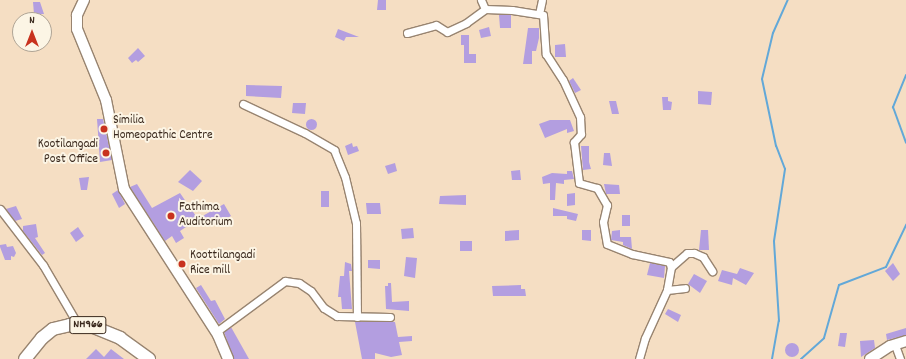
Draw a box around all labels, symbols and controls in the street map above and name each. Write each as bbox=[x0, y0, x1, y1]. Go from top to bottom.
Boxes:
north arrow bbox=[12, 12, 52, 52]
text: N bbox=[29, 13, 35, 29]
place label: Similia Homeopathic Centre bbox=[113, 114, 213, 145]
marker: Similia Homeopathic Centre bbox=[98, 123, 110, 135]
place label: Kootilangadi Post Office bbox=[38, 138, 98, 169]
marker: Kootilangadi Post Office bbox=[101, 148, 111, 158]
place label: Fathima Auditorium bbox=[179, 201, 232, 232]
marker: Fathima Auditorium bbox=[166, 211, 176, 221]
place label: Koottilangadi Rice mill bbox=[190, 249, 255, 280]
marker: Koottilangadi Rice mill bbox=[177, 259, 187, 269]
road number: NH966 bbox=[69, 315, 107, 335]

